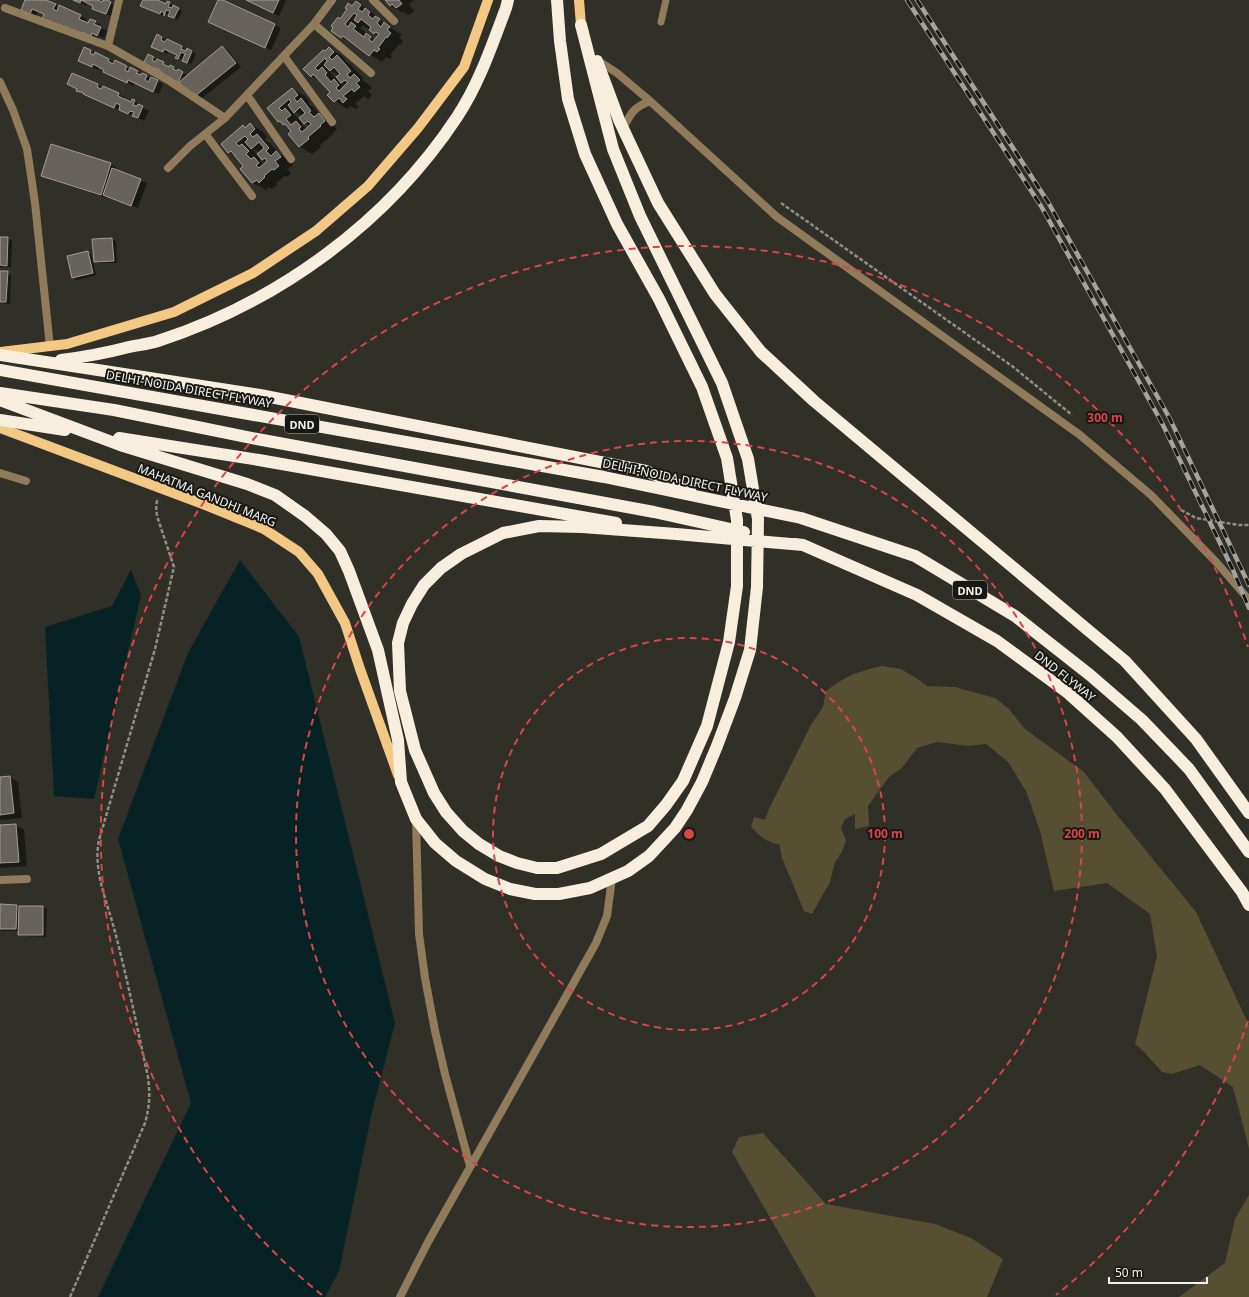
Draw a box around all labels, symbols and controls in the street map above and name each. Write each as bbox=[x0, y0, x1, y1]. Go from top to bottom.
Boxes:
street label: DELHI-NOIDA DIRECT FLYWAY bbox=[105, 366, 273, 412]
text: 300 m bbox=[1087, 409, 1123, 426]
road number: DND bbox=[285, 415, 319, 433]
street label: DELHI-NOIDA DIRECT FLYWAY bbox=[601, 454, 769, 506]
street label: MAHATMA GANDHI MARG bbox=[135, 459, 279, 531]
road number: DND bbox=[953, 581, 987, 599]
street label: DND FLYWAY bbox=[1031, 647, 1099, 705]
text: 100 m bbox=[867, 825, 903, 842]
text: 200 m bbox=[1064, 825, 1100, 842]
centre of rings bbox=[682, 827, 696, 841]
scale bar bbox=[1109, 1259, 1207, 1285]
text: 50 m bbox=[1115, 1264, 1143, 1281]

